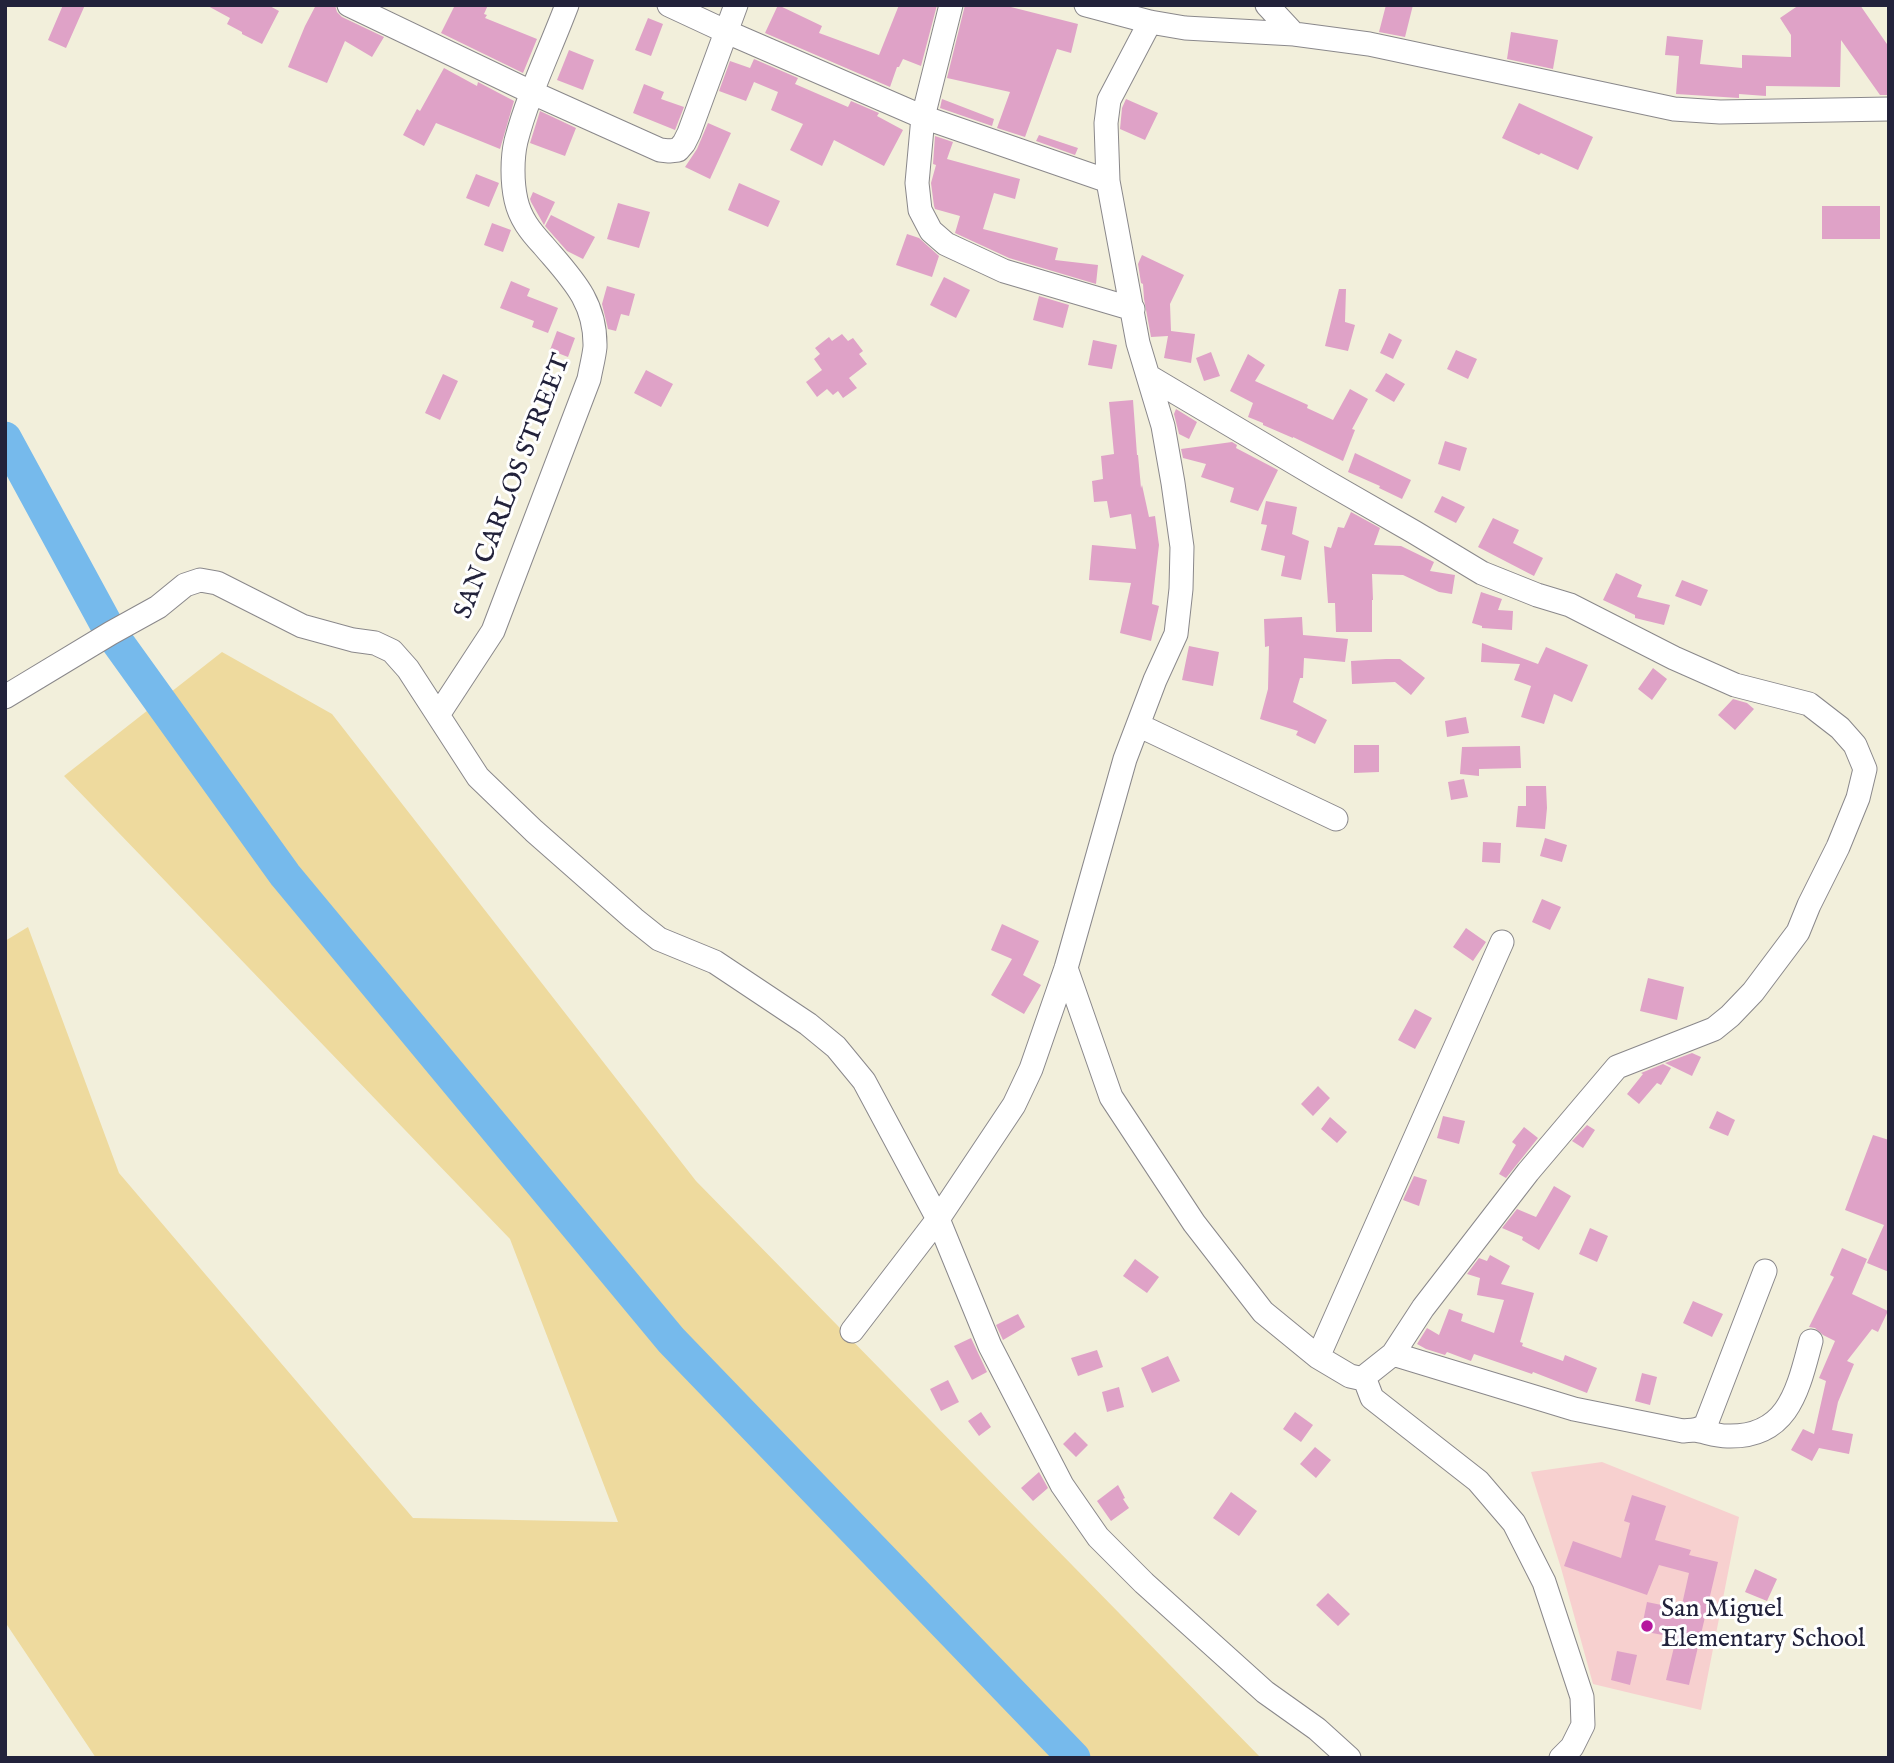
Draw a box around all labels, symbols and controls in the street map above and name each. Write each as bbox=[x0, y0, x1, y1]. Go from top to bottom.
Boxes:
street label: SAN CARLOS STREET bbox=[449, 350, 579, 624]
place label: San Miguel Elementary School bbox=[1661, 1595, 1865, 1656]
marker: San Miguel Elementary School bbox=[1639, 1618, 1655, 1634]

